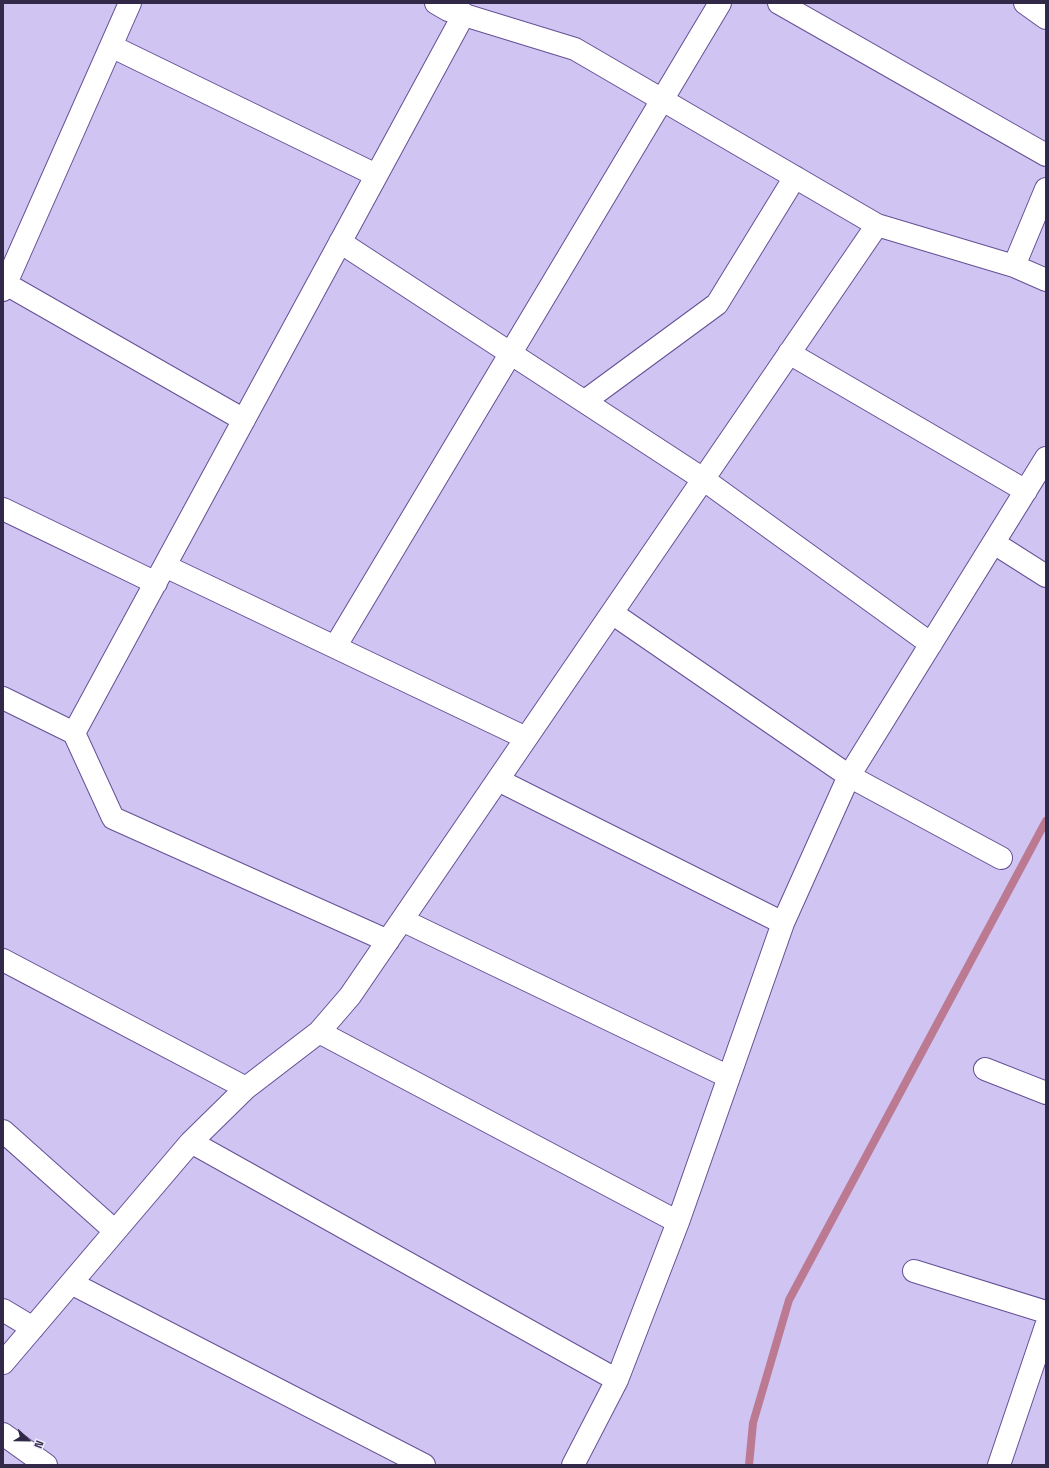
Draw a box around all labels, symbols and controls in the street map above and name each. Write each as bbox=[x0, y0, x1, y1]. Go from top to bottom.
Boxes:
north arrow bbox=[8, 1420, 48, 1460]
text: N bbox=[31, 1438, 47, 1451]

